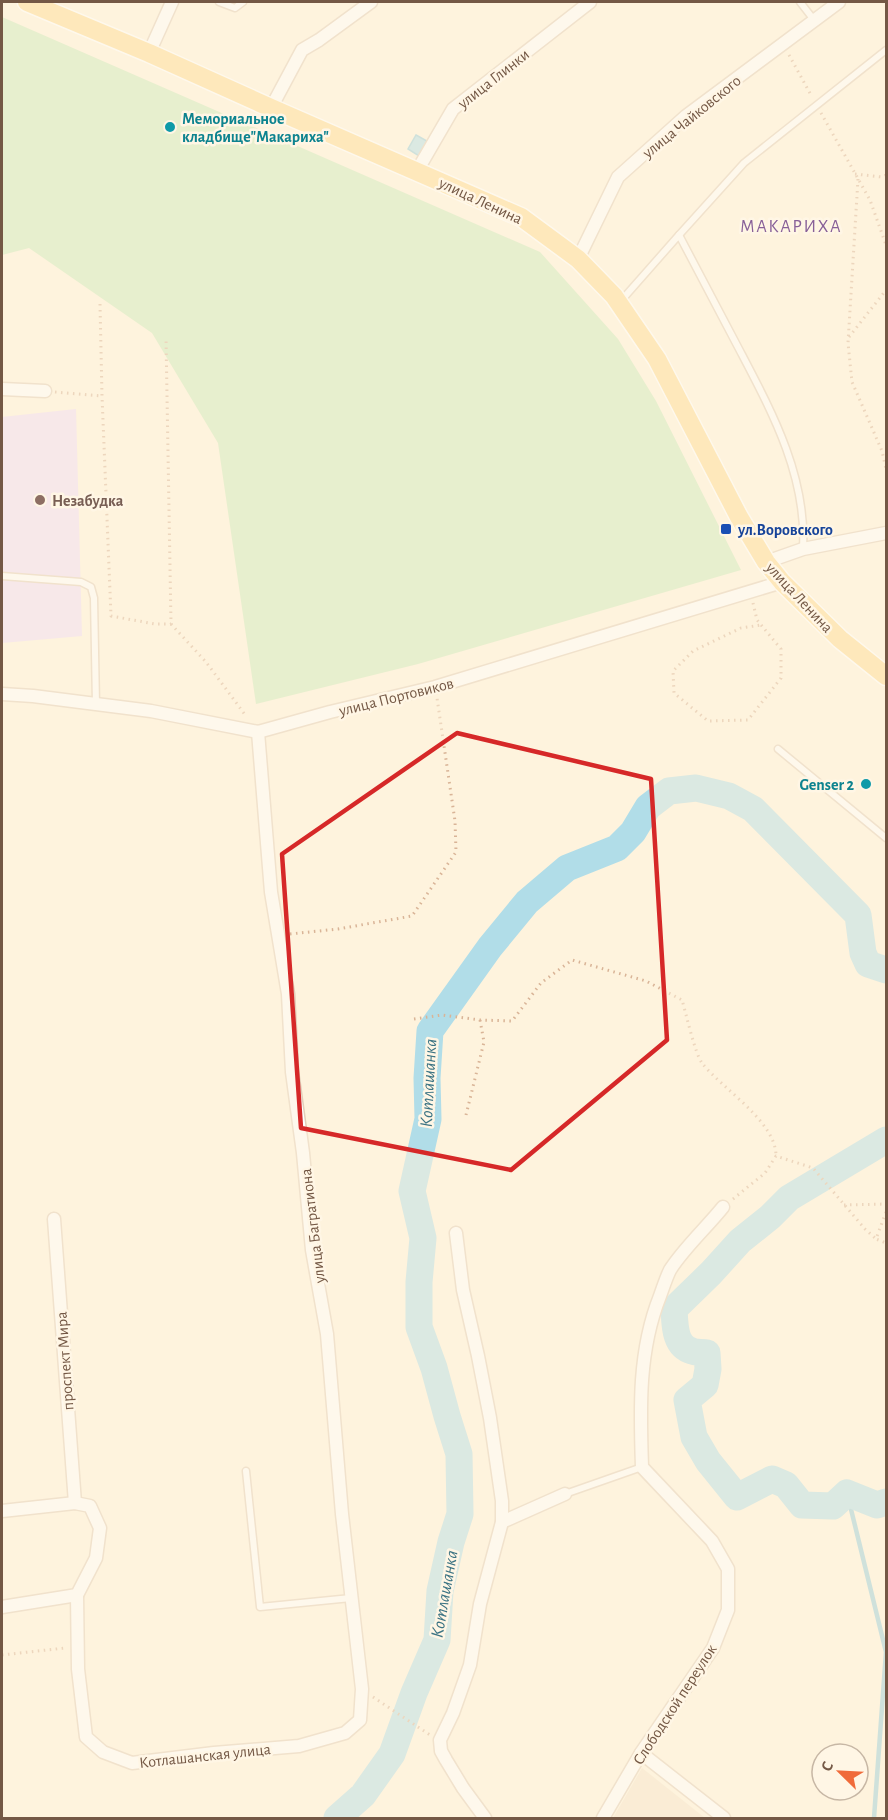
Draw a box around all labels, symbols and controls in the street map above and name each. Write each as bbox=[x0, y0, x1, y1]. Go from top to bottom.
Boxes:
street label: улица Глинки bbox=[454, 46, 533, 113]
street label: улица Чайковского bbox=[639, 72, 745, 163]
place label: Мемориальное кладбище"Макариха" bbox=[182, 111, 329, 145]
marker: Мемориальное кладбище"Макариха" bbox=[163, 120, 177, 134]
street label: улица Ленина bbox=[435, 174, 525, 228]
district label: МАКАРИХА bbox=[740, 218, 842, 236]
marker: Незабудка bbox=[33, 493, 47, 507]
place label: Незабудка bbox=[52, 493, 124, 510]
marker: ул.Воровского bbox=[719, 522, 733, 536]
place label: ул.Воровского bbox=[737, 522, 833, 539]
street label: улица Ленина bbox=[761, 559, 836, 637]
street label: улица Портовиков bbox=[336, 675, 455, 720]
place label: Genser 2 bbox=[799, 777, 854, 793]
marker: Genser 2 bbox=[859, 777, 873, 791]
water label: Котлашанка bbox=[418, 1038, 440, 1128]
street label: улица Багратиона bbox=[298, 1167, 329, 1285]
street label: проспект Мира bbox=[54, 1311, 76, 1411]
water label: Котлашанка bbox=[428, 1549, 462, 1639]
street label: Слободской переулок bbox=[630, 1641, 721, 1768]
street label: Котлашанская улица bbox=[139, 1741, 272, 1772]
north arrow bbox=[810, 1742, 870, 1802]
text: С bbox=[818, 1759, 836, 1774]

